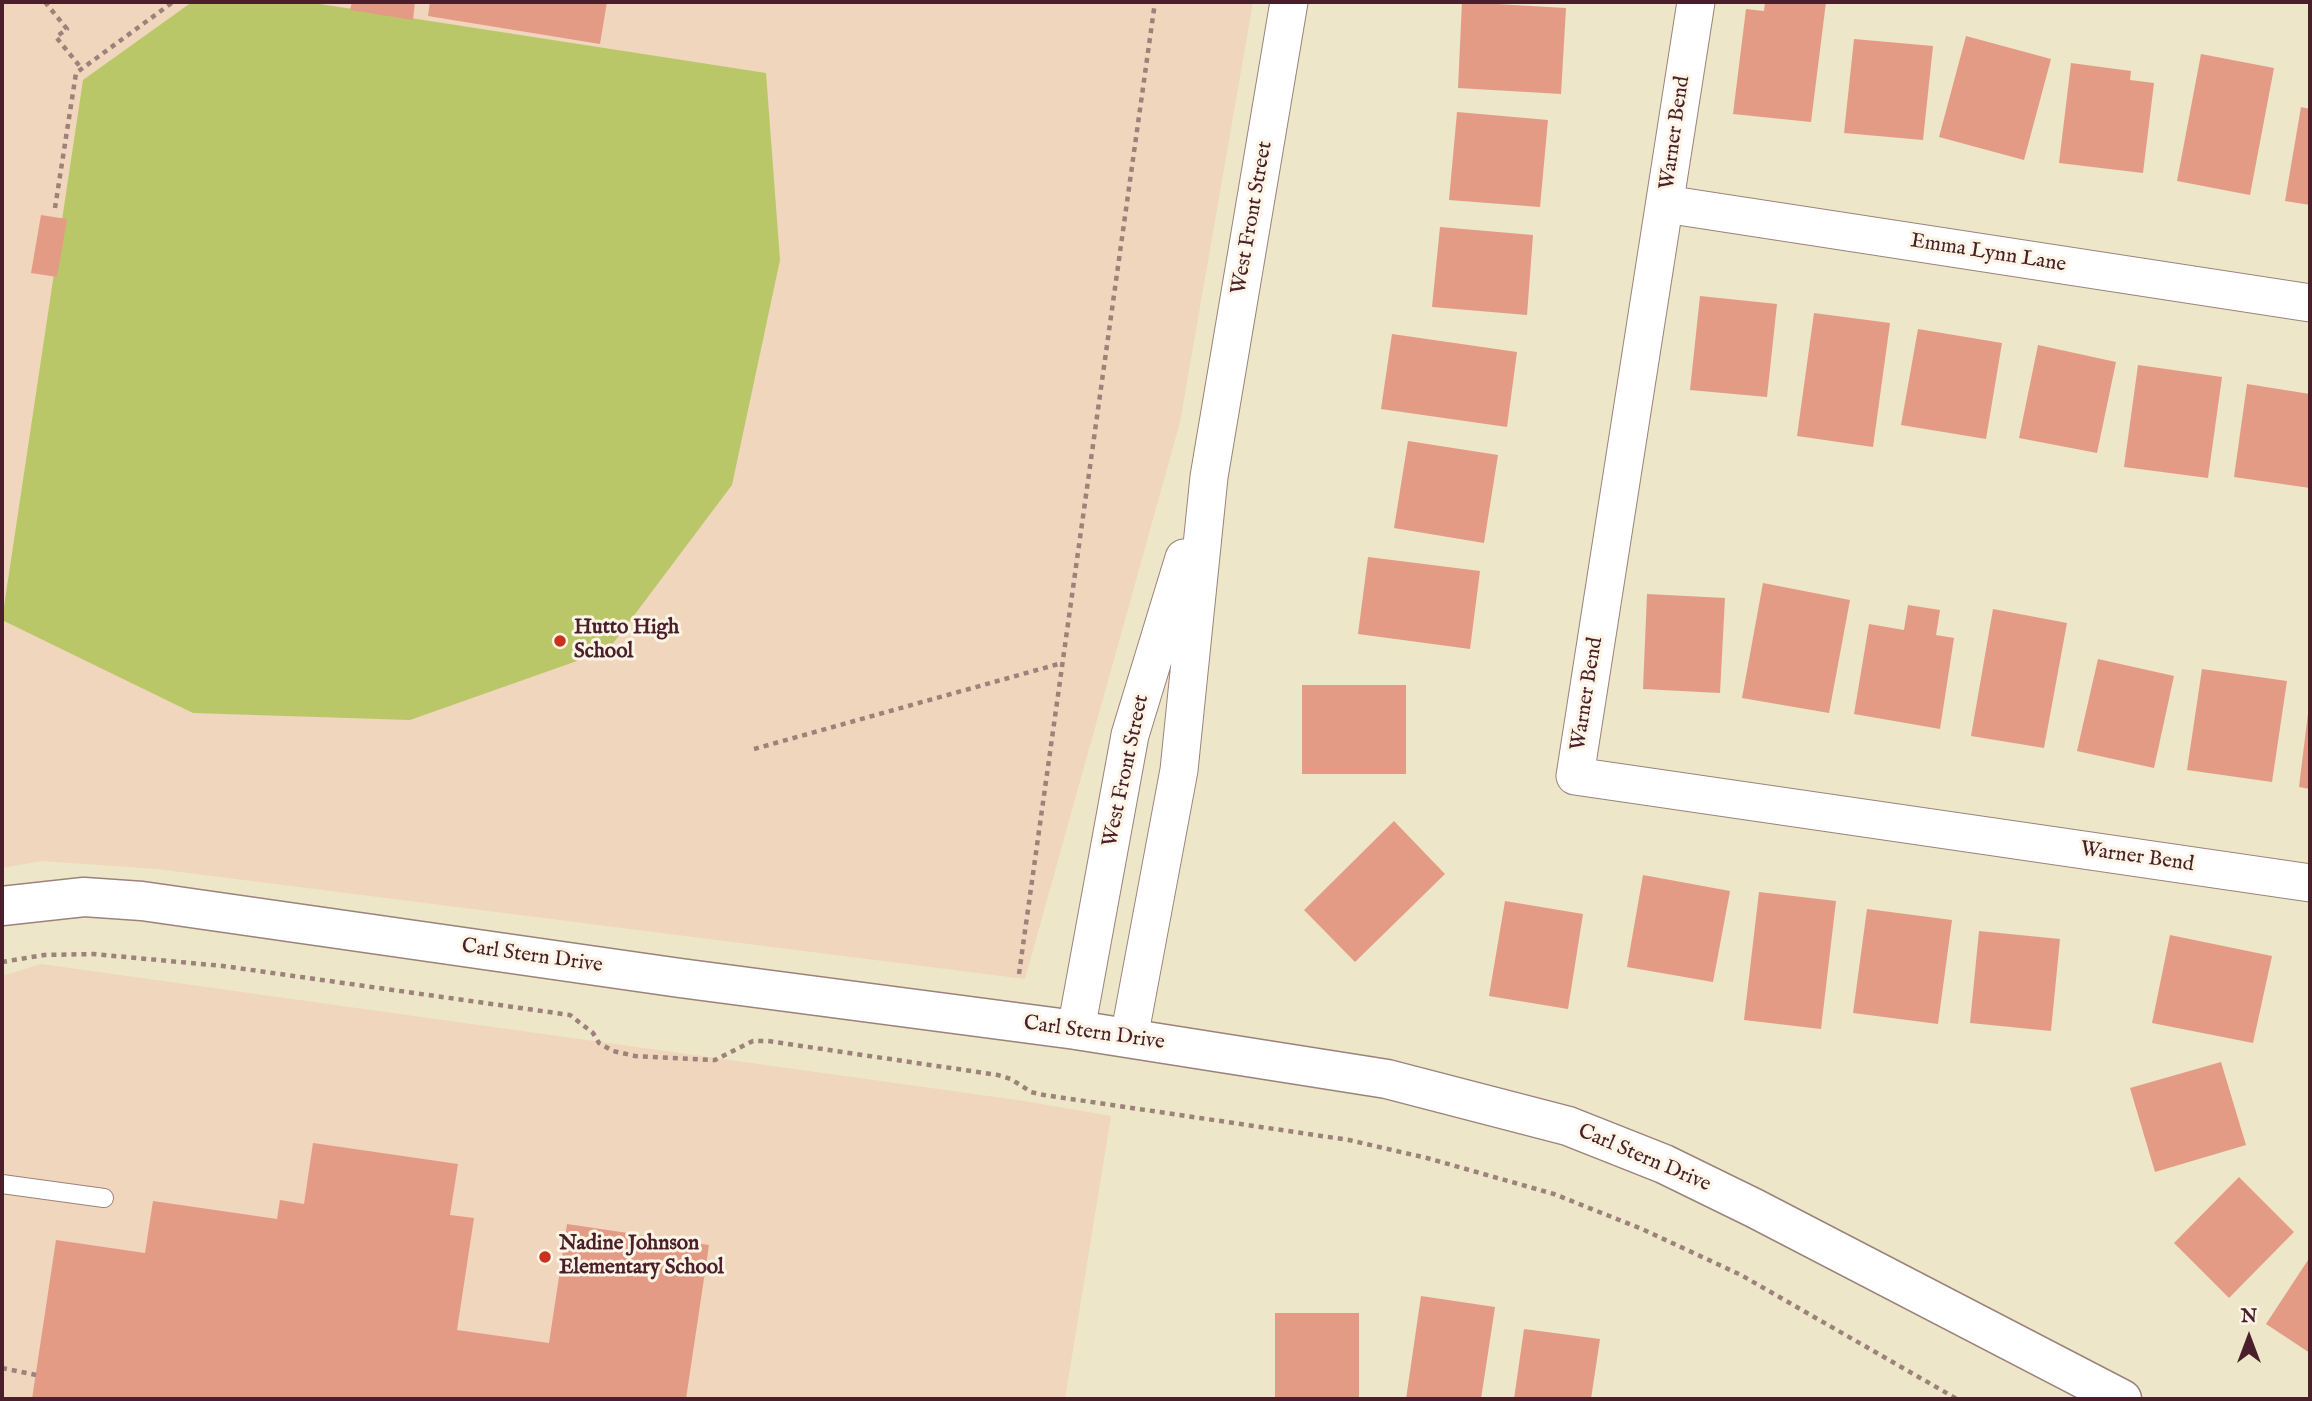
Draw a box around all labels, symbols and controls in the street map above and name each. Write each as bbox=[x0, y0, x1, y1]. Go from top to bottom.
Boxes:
street label: Warner Bend bbox=[1656, 75, 1696, 191]
street label: West Front Street bbox=[1227, 140, 1279, 296]
street label: Emma Lynn Lane bbox=[1908, 229, 2068, 279]
place label: Hutto High School bbox=[574, 616, 679, 666]
marker: Hutto High School bbox=[552, 633, 568, 649]
street label: Warner Bend bbox=[1567, 635, 1609, 753]
street label: West Front Street bbox=[1099, 693, 1155, 849]
street label: Warner Bend bbox=[2079, 838, 2195, 878]
street label: Carl Stern Drive bbox=[460, 935, 604, 979]
street label: Carl Stern Drive bbox=[1022, 1012, 1166, 1056]
street label: Carl Stern Drive bbox=[1574, 1120, 1714, 1198]
place label: Nadine Johnson Elementary School bbox=[559, 1232, 724, 1282]
marker: Nadine Johnson Elementary School bbox=[537, 1249, 553, 1265]
north arrow bbox=[2214, 1303, 2284, 1373]
text: N bbox=[2241, 1305, 2257, 1329]

